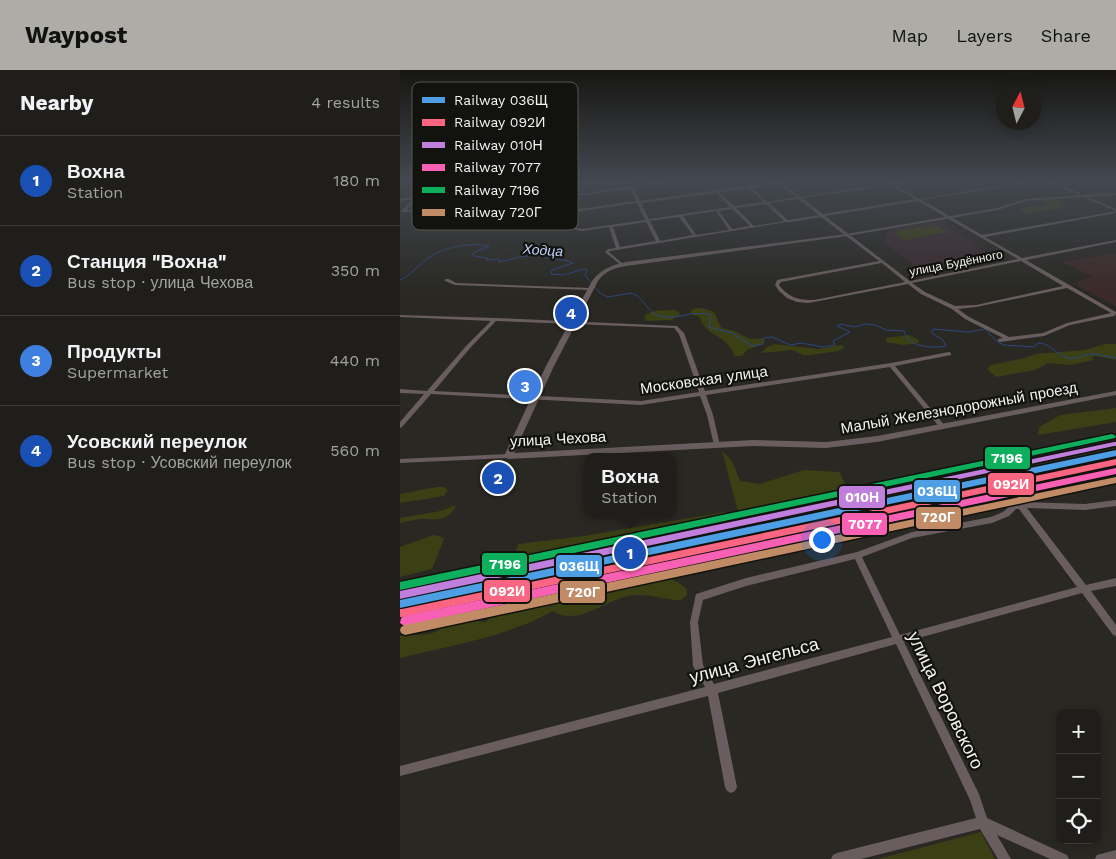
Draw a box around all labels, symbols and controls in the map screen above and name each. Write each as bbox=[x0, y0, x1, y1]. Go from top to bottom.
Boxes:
text: Waypost bbox=[25, 21, 127, 49]
text: Map bbox=[891, 25, 928, 46]
text: Layers bbox=[956, 25, 1013, 46]
text: Share bbox=[1041, 25, 1091, 46]
legend bbox=[412, 82, 578, 230]
north arrow bbox=[996, 85, 1041, 130]
text: Nearby bbox=[20, 90, 93, 115]
text: Railway 036Щ bbox=[454, 92, 548, 108]
text: 4 results bbox=[311, 93, 380, 112]
text: Railway 092И bbox=[454, 114, 545, 130]
text: Railway 010Н bbox=[454, 137, 543, 153]
text: Railway 7077 bbox=[454, 159, 541, 175]
text: Вохна bbox=[67, 160, 124, 183]
text: 1 bbox=[33, 171, 39, 190]
text: 180 m bbox=[333, 171, 380, 190]
text: Railway 7196 bbox=[454, 182, 540, 198]
text: Station bbox=[67, 183, 123, 202]
text: Railway 720Г bbox=[454, 204, 542, 220]
water label: Ходца bbox=[521, 241, 564, 259]
street label: улица Будённого bbox=[908, 247, 1004, 279]
text: Станция "Вохна" bbox=[67, 250, 226, 273]
text: 2 bbox=[31, 261, 41, 280]
text: 350 m bbox=[331, 261, 380, 280]
text: Bus stop · улица Чехова bbox=[67, 273, 253, 292]
pin: 4 bbox=[555, 294, 587, 332]
text: Продукты bbox=[67, 340, 162, 363]
text: 3 bbox=[31, 351, 41, 370]
text: 440 m bbox=[330, 351, 380, 370]
street label: Московская улица bbox=[639, 362, 770, 398]
text: Supermarket bbox=[67, 363, 168, 382]
pin: 3 bbox=[509, 367, 541, 405]
street label: Малый Железнодорожный проезд bbox=[839, 378, 1079, 438]
street label: улица Чехова bbox=[510, 427, 607, 451]
text: Усовский переулок bbox=[67, 430, 247, 453]
text: 4 bbox=[31, 441, 41, 460]
text: 560 m bbox=[330, 441, 380, 460]
line badge: 7196 bbox=[984, 446, 1031, 470]
text: 7196 bbox=[991, 450, 1023, 466]
text: Bus stop · Усовский переулок bbox=[67, 453, 292, 472]
popup bbox=[584, 453, 676, 518]
pin: 2 bbox=[482, 459, 514, 497]
text: Вохна bbox=[601, 465, 659, 488]
line badge: 092И bbox=[987, 472, 1035, 496]
text: 092И bbox=[993, 476, 1029, 492]
line badge: 036Щ bbox=[913, 479, 961, 503]
text: 036Щ bbox=[917, 483, 958, 499]
line badge: 010Н bbox=[838, 485, 886, 509]
text: Station bbox=[601, 488, 657, 507]
text: 010Н bbox=[845, 489, 879, 505]
line badge: 720Г bbox=[915, 506, 962, 530]
text: 720Г bbox=[921, 509, 955, 525]
line badge: 7077 bbox=[841, 512, 888, 536]
text: 7077 bbox=[848, 516, 882, 532]
your location bbox=[809, 527, 835, 553]
pin: 1 bbox=[614, 534, 646, 572]
line badge: 7196 bbox=[481, 552, 528, 576]
line badge: 036Щ bbox=[555, 554, 603, 578]
text: 7196 bbox=[489, 556, 521, 572]
text: 036Щ bbox=[559, 558, 600, 574]
line badge: 092И bbox=[483, 579, 531, 603]
line badge: 720Г bbox=[559, 580, 606, 604]
text: 092И bbox=[489, 583, 525, 599]
text: 720Г bbox=[566, 584, 600, 600]
street label: улица Воровского bbox=[904, 628, 988, 772]
street label: улица Энгельса bbox=[687, 632, 822, 687]
map controls bbox=[1056, 709, 1101, 844]
button: + bbox=[1056, 709, 1101, 754]
button: − bbox=[1056, 754, 1101, 799]
button: locate bbox=[1056, 799, 1101, 844]

